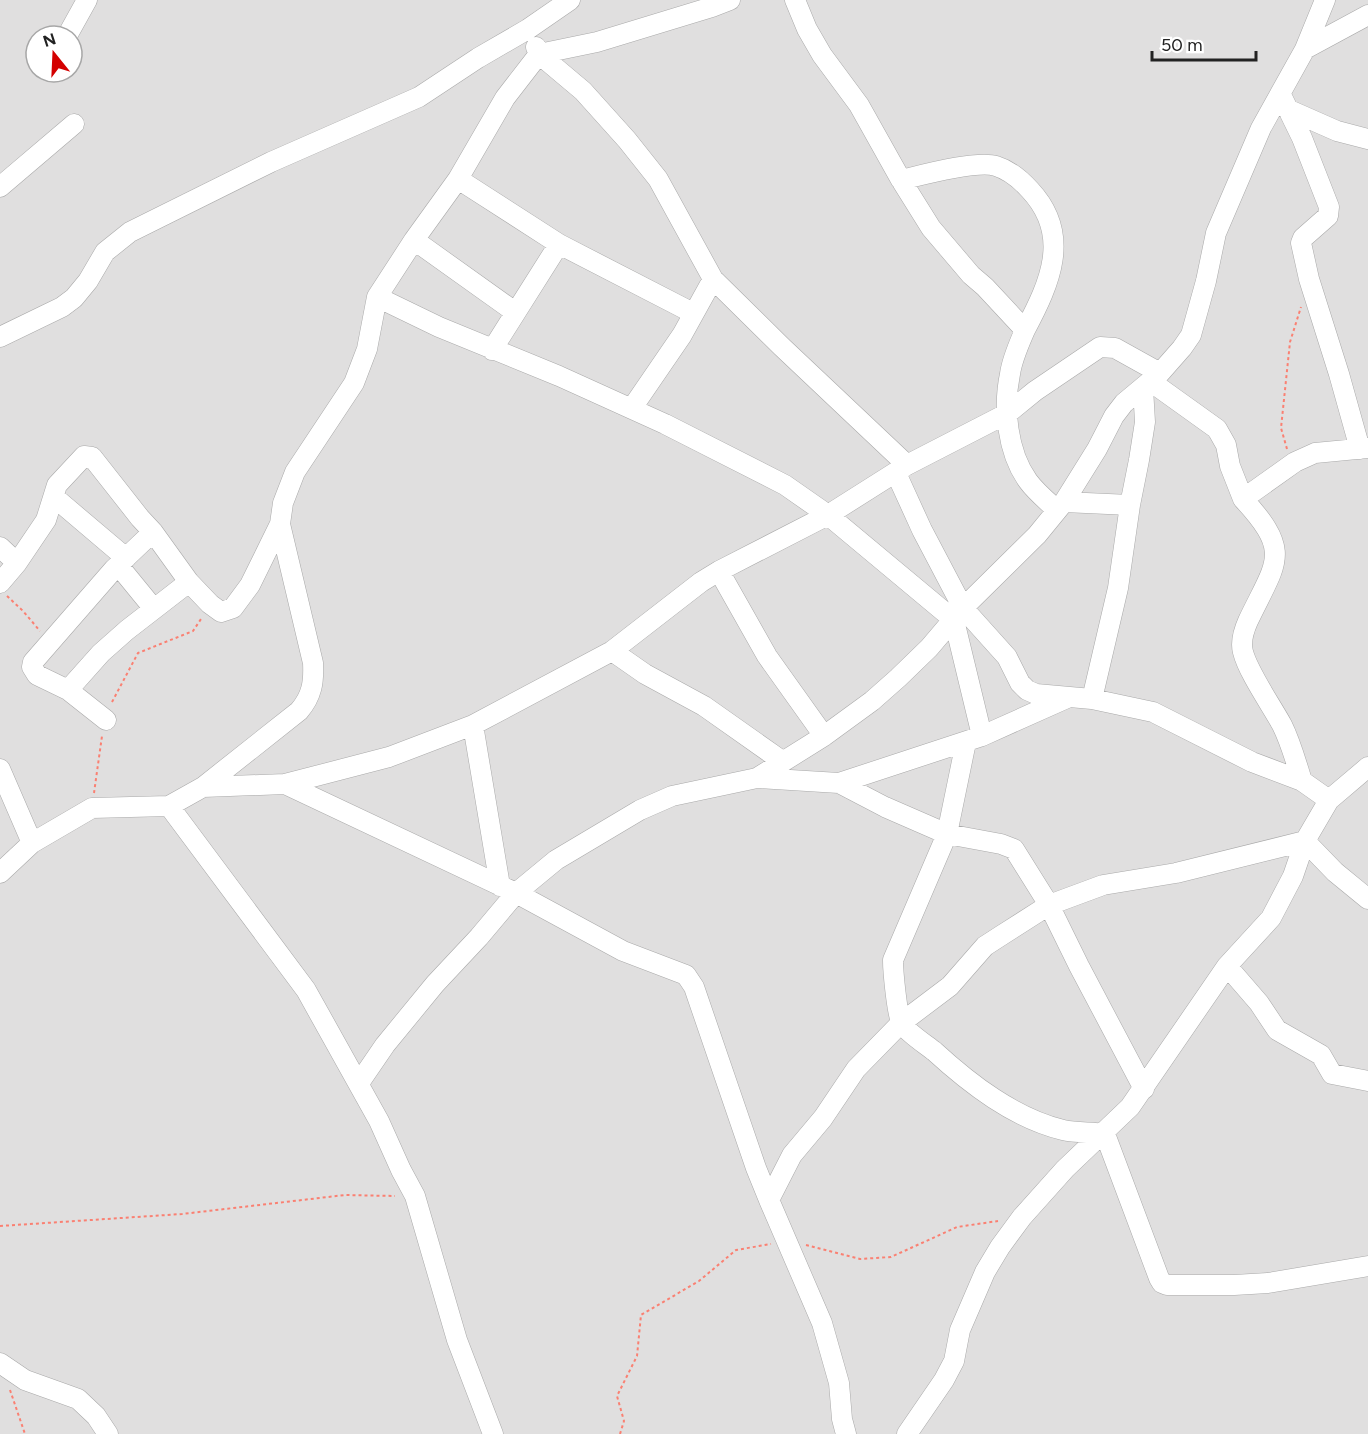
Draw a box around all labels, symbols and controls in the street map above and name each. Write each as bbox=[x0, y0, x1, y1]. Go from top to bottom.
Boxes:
north arrow bbox=[24, 24, 84, 84]
scale bar bbox=[1152, 24, 1256, 62]
text: N bbox=[41, 29, 58, 51]
text: 50 m bbox=[1161, 34, 1203, 56]

